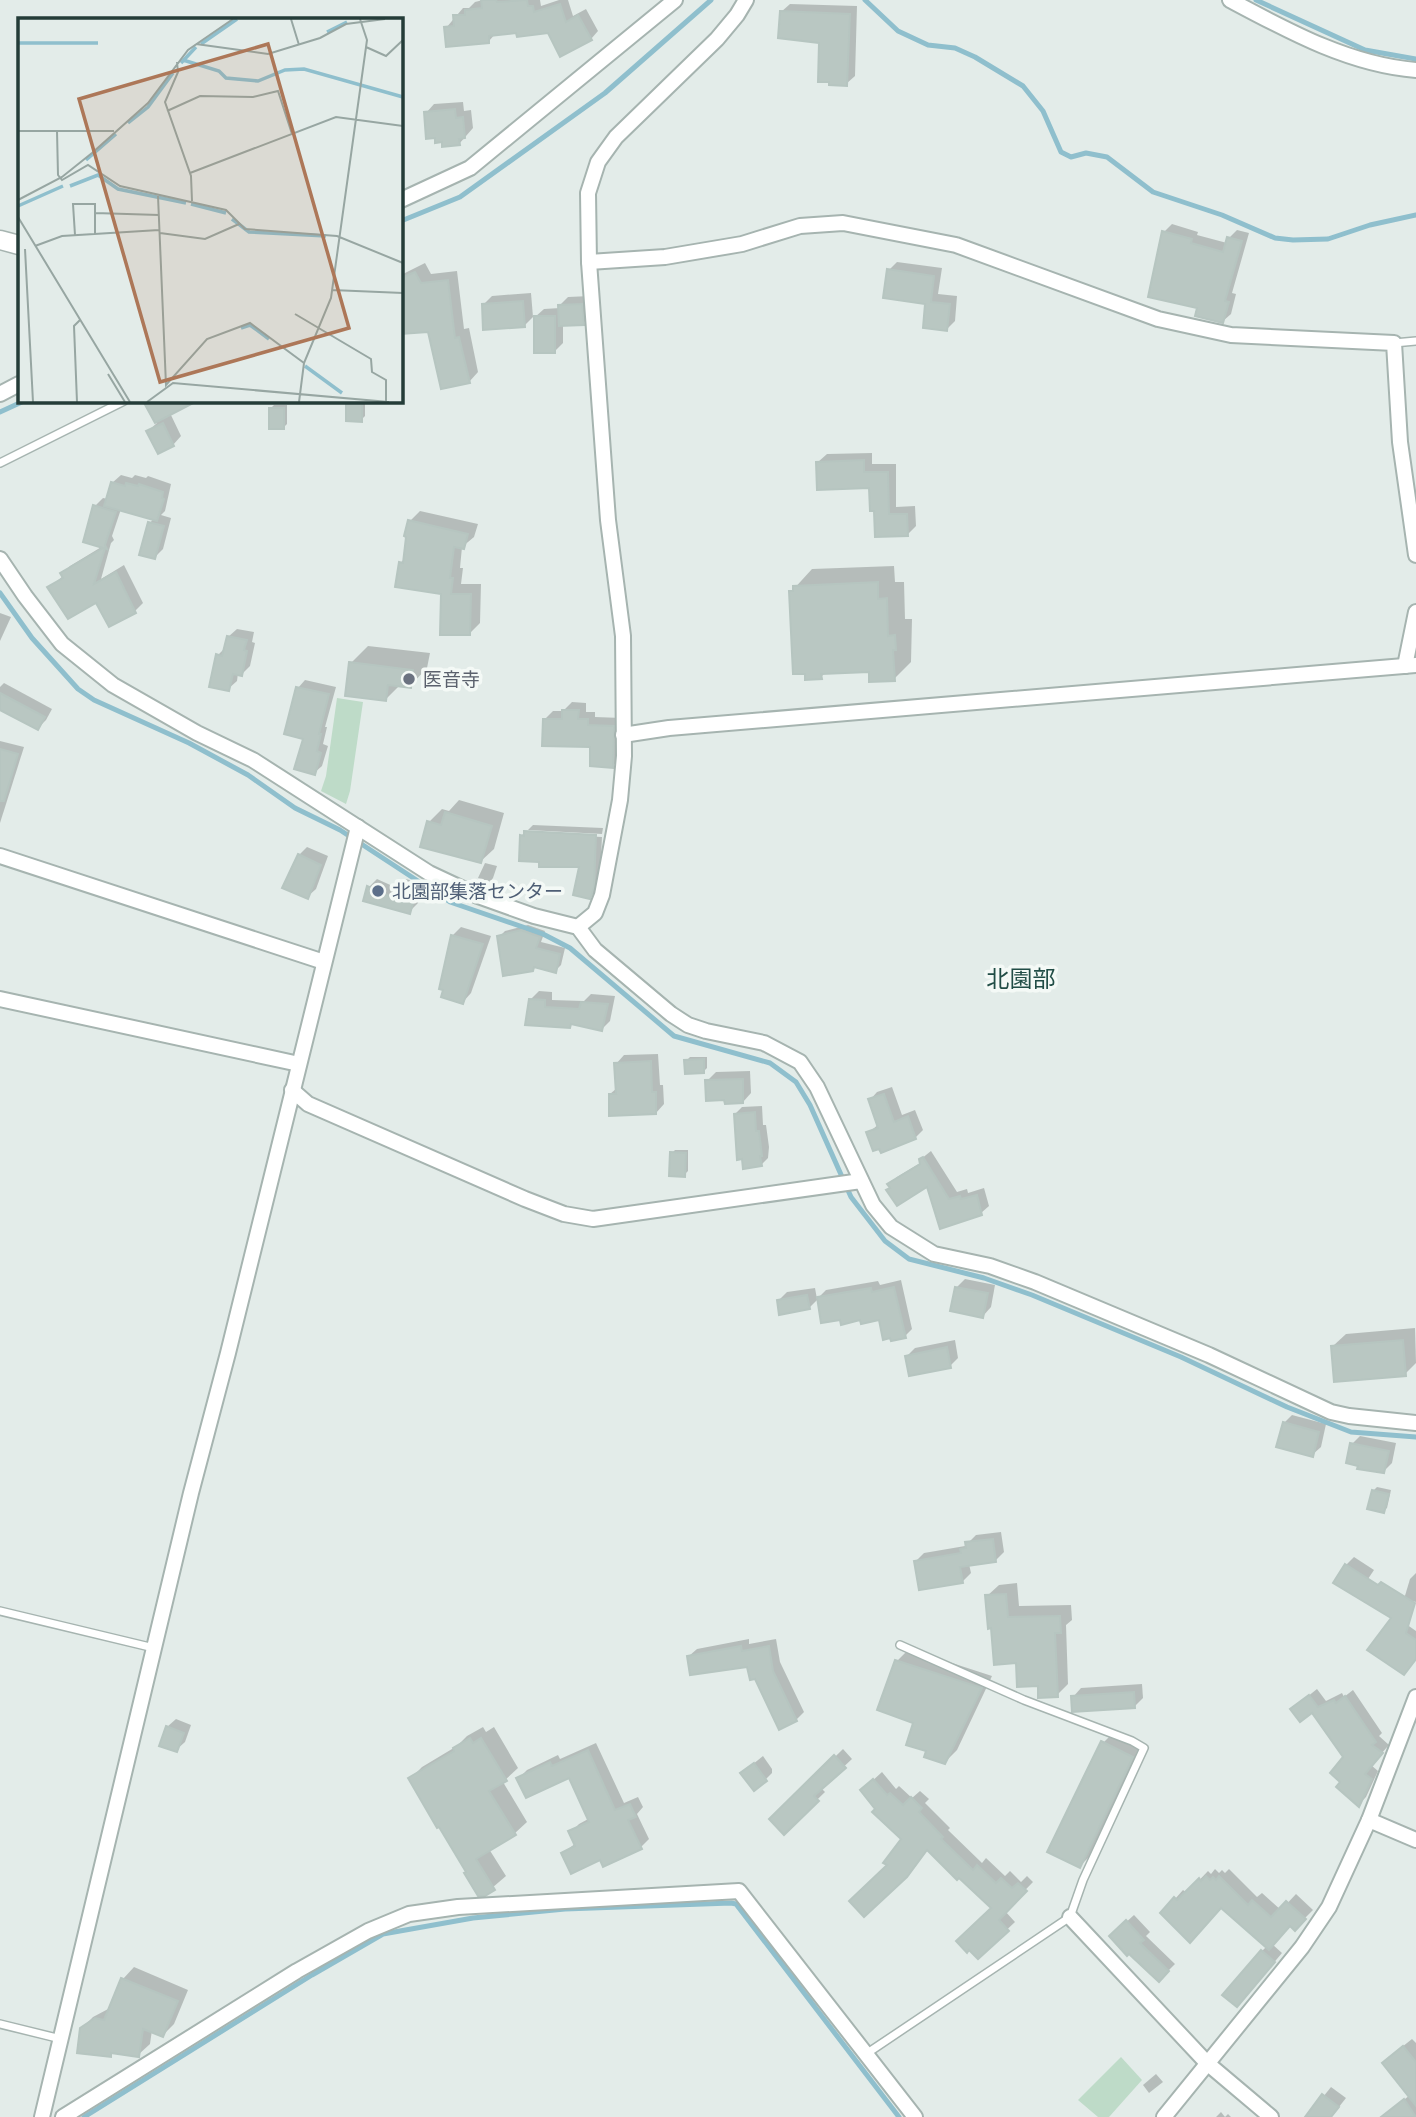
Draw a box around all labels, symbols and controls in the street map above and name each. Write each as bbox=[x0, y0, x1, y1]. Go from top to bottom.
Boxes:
inset map bbox=[18, 18, 402, 402]
place label: 医音寺 bbox=[423, 666, 480, 692]
marker: 医音寺 bbox=[401, 671, 417, 687]
place label: 北園部集落センター bbox=[392, 878, 563, 904]
marker: 北園部集落センター bbox=[370, 883, 386, 899]
district label: 北園部 bbox=[987, 962, 1056, 994]

